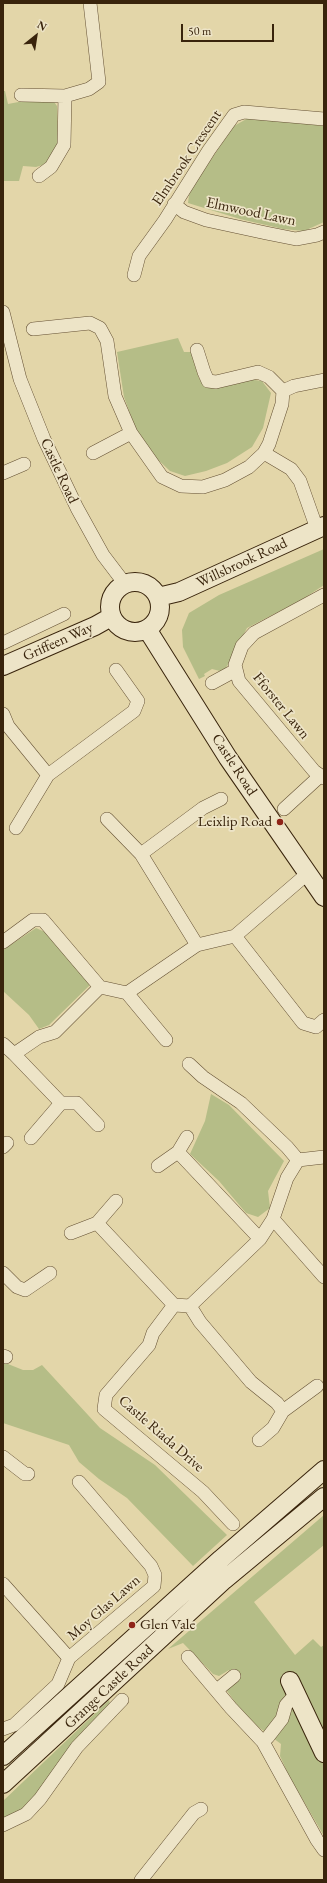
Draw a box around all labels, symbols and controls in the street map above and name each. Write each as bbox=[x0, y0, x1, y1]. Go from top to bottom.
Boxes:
north arrow bbox=[16, 16, 56, 56]
scale bar bbox=[183, 16, 276, 42]
text: N bbox=[35, 17, 49, 34]
text: 50 m bbox=[188, 23, 211, 39]
street label: Elmbrook Crescent bbox=[148, 107, 226, 209]
street label: Elmwood Lawn bbox=[204, 194, 298, 230]
street label: Castle Road bbox=[36, 435, 82, 507]
street label: Willsbrook Road bbox=[194, 534, 290, 592]
street label: Griffeen Way bbox=[20, 619, 96, 665]
street label: Fforster Lawn bbox=[249, 669, 313, 743]
street label: Castle Road bbox=[207, 731, 261, 799]
place label: Leixlip Road bbox=[198, 813, 272, 831]
marker: Leixlip Road bbox=[275, 817, 285, 827]
street label: Castle Riada Drive bbox=[114, 1392, 208, 1476]
street label: Moy Glas Lawn bbox=[64, 1571, 144, 1645]
place label: Glen Vale bbox=[140, 1616, 195, 1634]
marker: Glen Vale bbox=[127, 1620, 137, 1630]
street label: Grange Castle Road bbox=[61, 1641, 157, 1733]

